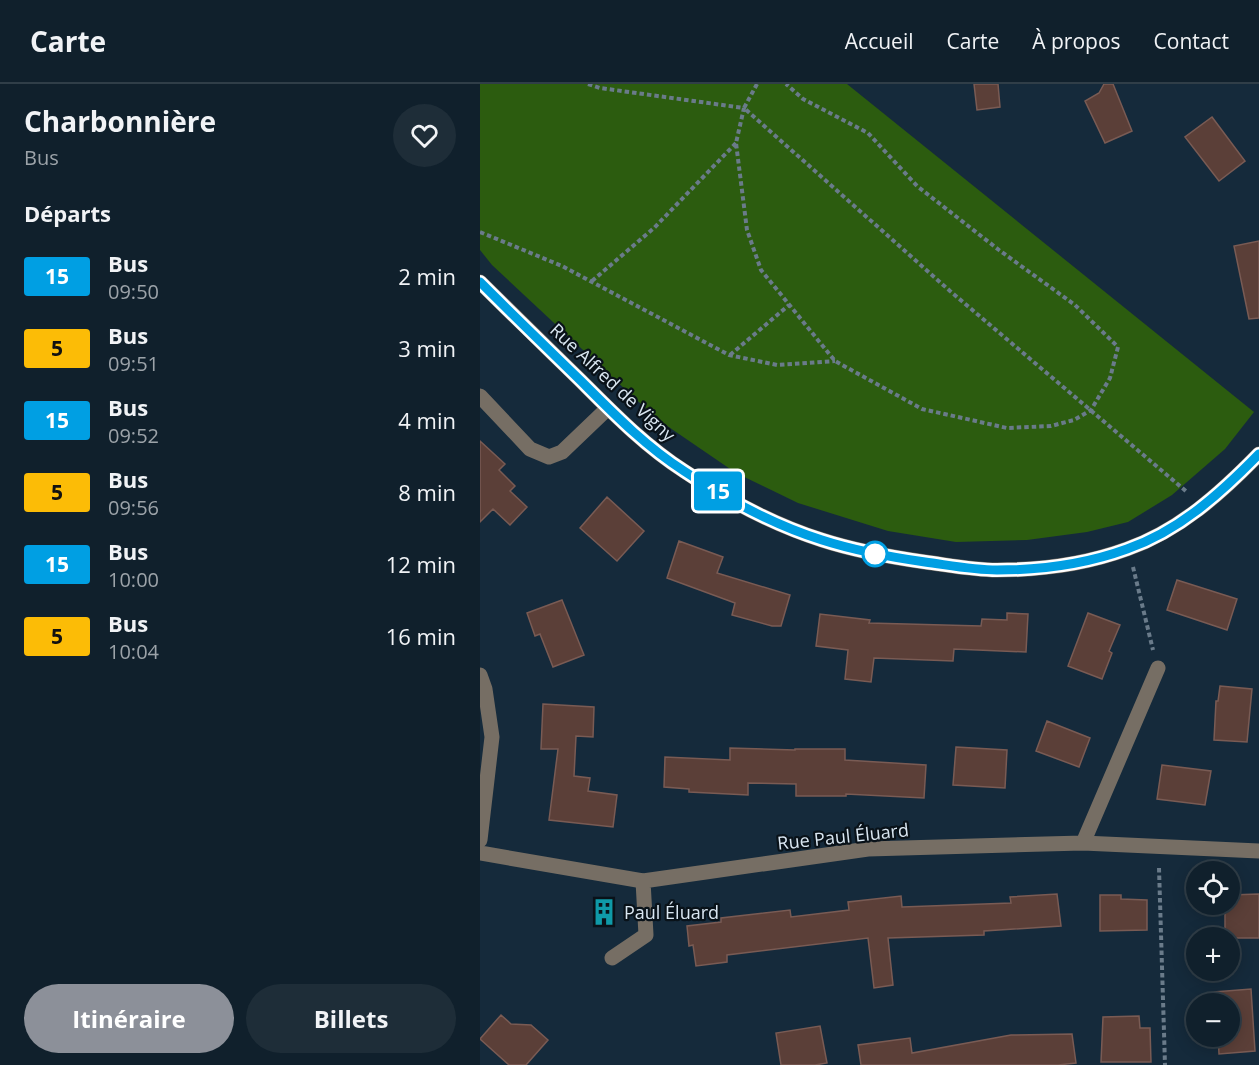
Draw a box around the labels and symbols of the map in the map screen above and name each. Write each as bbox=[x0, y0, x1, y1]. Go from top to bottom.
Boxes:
street label: Rue Alfred de Vigny bbox=[545, 318, 681, 447]
line badge: 15 bbox=[691, 472, 745, 510]
unlabelled marker bbox=[862, 541, 888, 567]
street label: Rue Paul Éluard bbox=[776, 817, 910, 855]
building icon: Paul Éluard bbox=[589, 897, 619, 927]
place label: Paul Éluard bbox=[624, 900, 719, 924]

